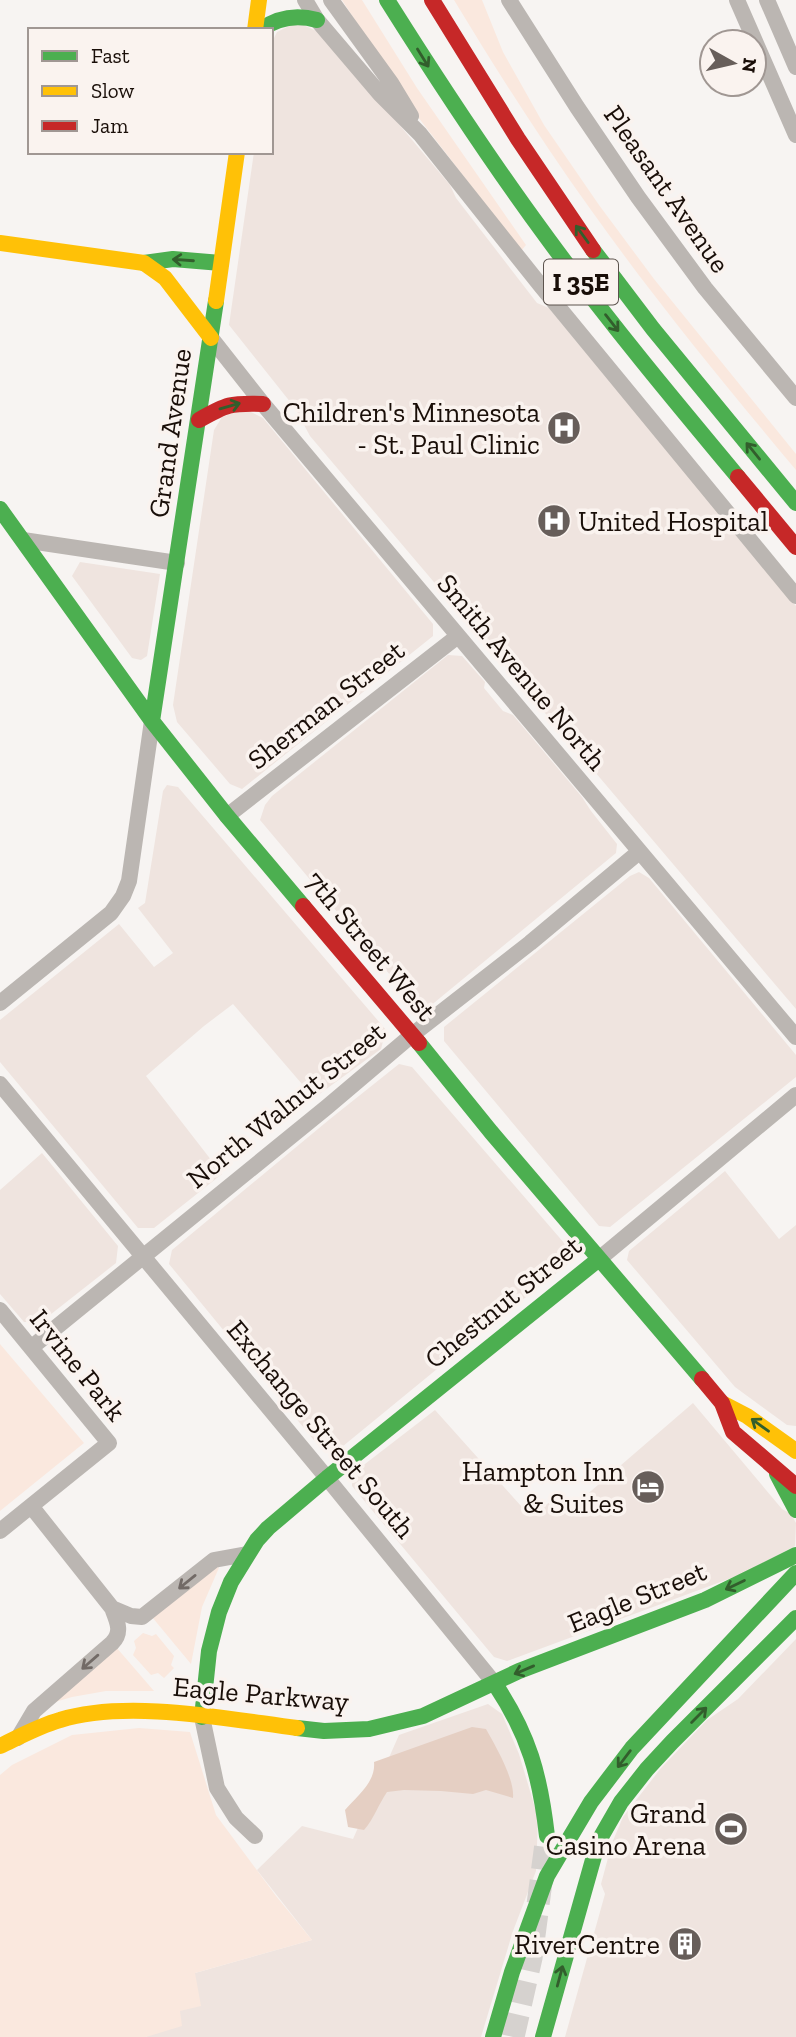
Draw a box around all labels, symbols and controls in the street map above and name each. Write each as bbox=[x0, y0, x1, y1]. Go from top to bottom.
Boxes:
legend bbox=[28, 28, 273, 154]
north arrow bbox=[698, 28, 768, 98]
text: Fast bbox=[91, 43, 130, 68]
one-way arrow bbox=[417, 47, 431, 67]
text: N bbox=[737, 57, 762, 74]
text: Slow bbox=[91, 78, 134, 103]
street label: Pleasant Avenue bbox=[597, 99, 737, 279]
text: Jam bbox=[91, 113, 128, 138]
one-way arrow bbox=[574, 225, 589, 243]
one-way arrow bbox=[172, 253, 194, 266]
road number: I 35E bbox=[544, 260, 618, 304]
one-way arrow bbox=[605, 313, 620, 331]
street label: Grand Avenue bbox=[142, 346, 198, 520]
place label: Children's Minnesota - St. Paul Clinic bbox=[283, 396, 540, 461]
one-way arrow bbox=[218, 398, 240, 411]
hospital icon: Children's Minnesota - St. Paul Clinic bbox=[545, 409, 583, 447]
one-way arrow bbox=[745, 442, 761, 460]
hospital icon: United Hospital bbox=[535, 502, 573, 540]
place label: United Hospital bbox=[578, 505, 768, 538]
street label: Smith Avenue North bbox=[430, 567, 614, 777]
street label: Sherman Street bbox=[241, 633, 411, 776]
street label: 7th Street West bbox=[299, 864, 444, 1028]
street label: North Walnut Street bbox=[180, 1015, 392, 1195]
street label: Chestnut Street bbox=[418, 1228, 588, 1375]
street label: Irvine Park bbox=[23, 1303, 133, 1428]
street label: Exchange Street South bbox=[220, 1313, 422, 1545]
one-way arrow bbox=[751, 1418, 770, 1432]
place label: Hampton Inn & Suites bbox=[462, 1455, 624, 1520]
hotel icon: Hampton Inn & Suites bbox=[629, 1468, 667, 1506]
street label: Eagle Street bbox=[563, 1554, 711, 1640]
one-way arrow bbox=[179, 1574, 197, 1590]
one-way arrow bbox=[725, 1579, 746, 1593]
one-way arrow bbox=[81, 1654, 99, 1670]
one-way arrow bbox=[513, 1664, 535, 1677]
street label: Eagle Parkway bbox=[172, 1670, 351, 1718]
one-way arrow bbox=[690, 1707, 707, 1724]
one-way arrow bbox=[617, 1749, 631, 1768]
place label: Grand Casino Arena bbox=[546, 1797, 706, 1862]
sports icon: Grand Casino Arena bbox=[712, 1810, 750, 1848]
building icon: RiverCentre bbox=[666, 1925, 704, 1963]
place label: RiverCentre bbox=[514, 1928, 660, 1961]
one-way arrow bbox=[554, 1966, 567, 1988]

